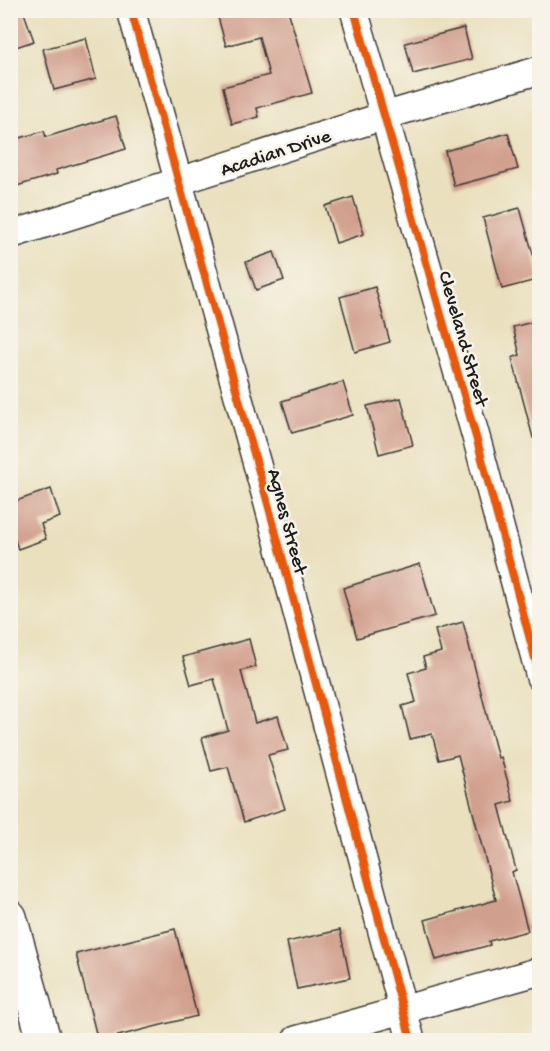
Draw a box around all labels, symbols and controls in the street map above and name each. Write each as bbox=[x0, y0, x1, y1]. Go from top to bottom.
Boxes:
street label: Acadian Drive bbox=[218, 125, 335, 183]
street label: Cleveland Street bbox=[431, 269, 492, 411]
street label: Agnes Street bbox=[260, 467, 311, 579]

